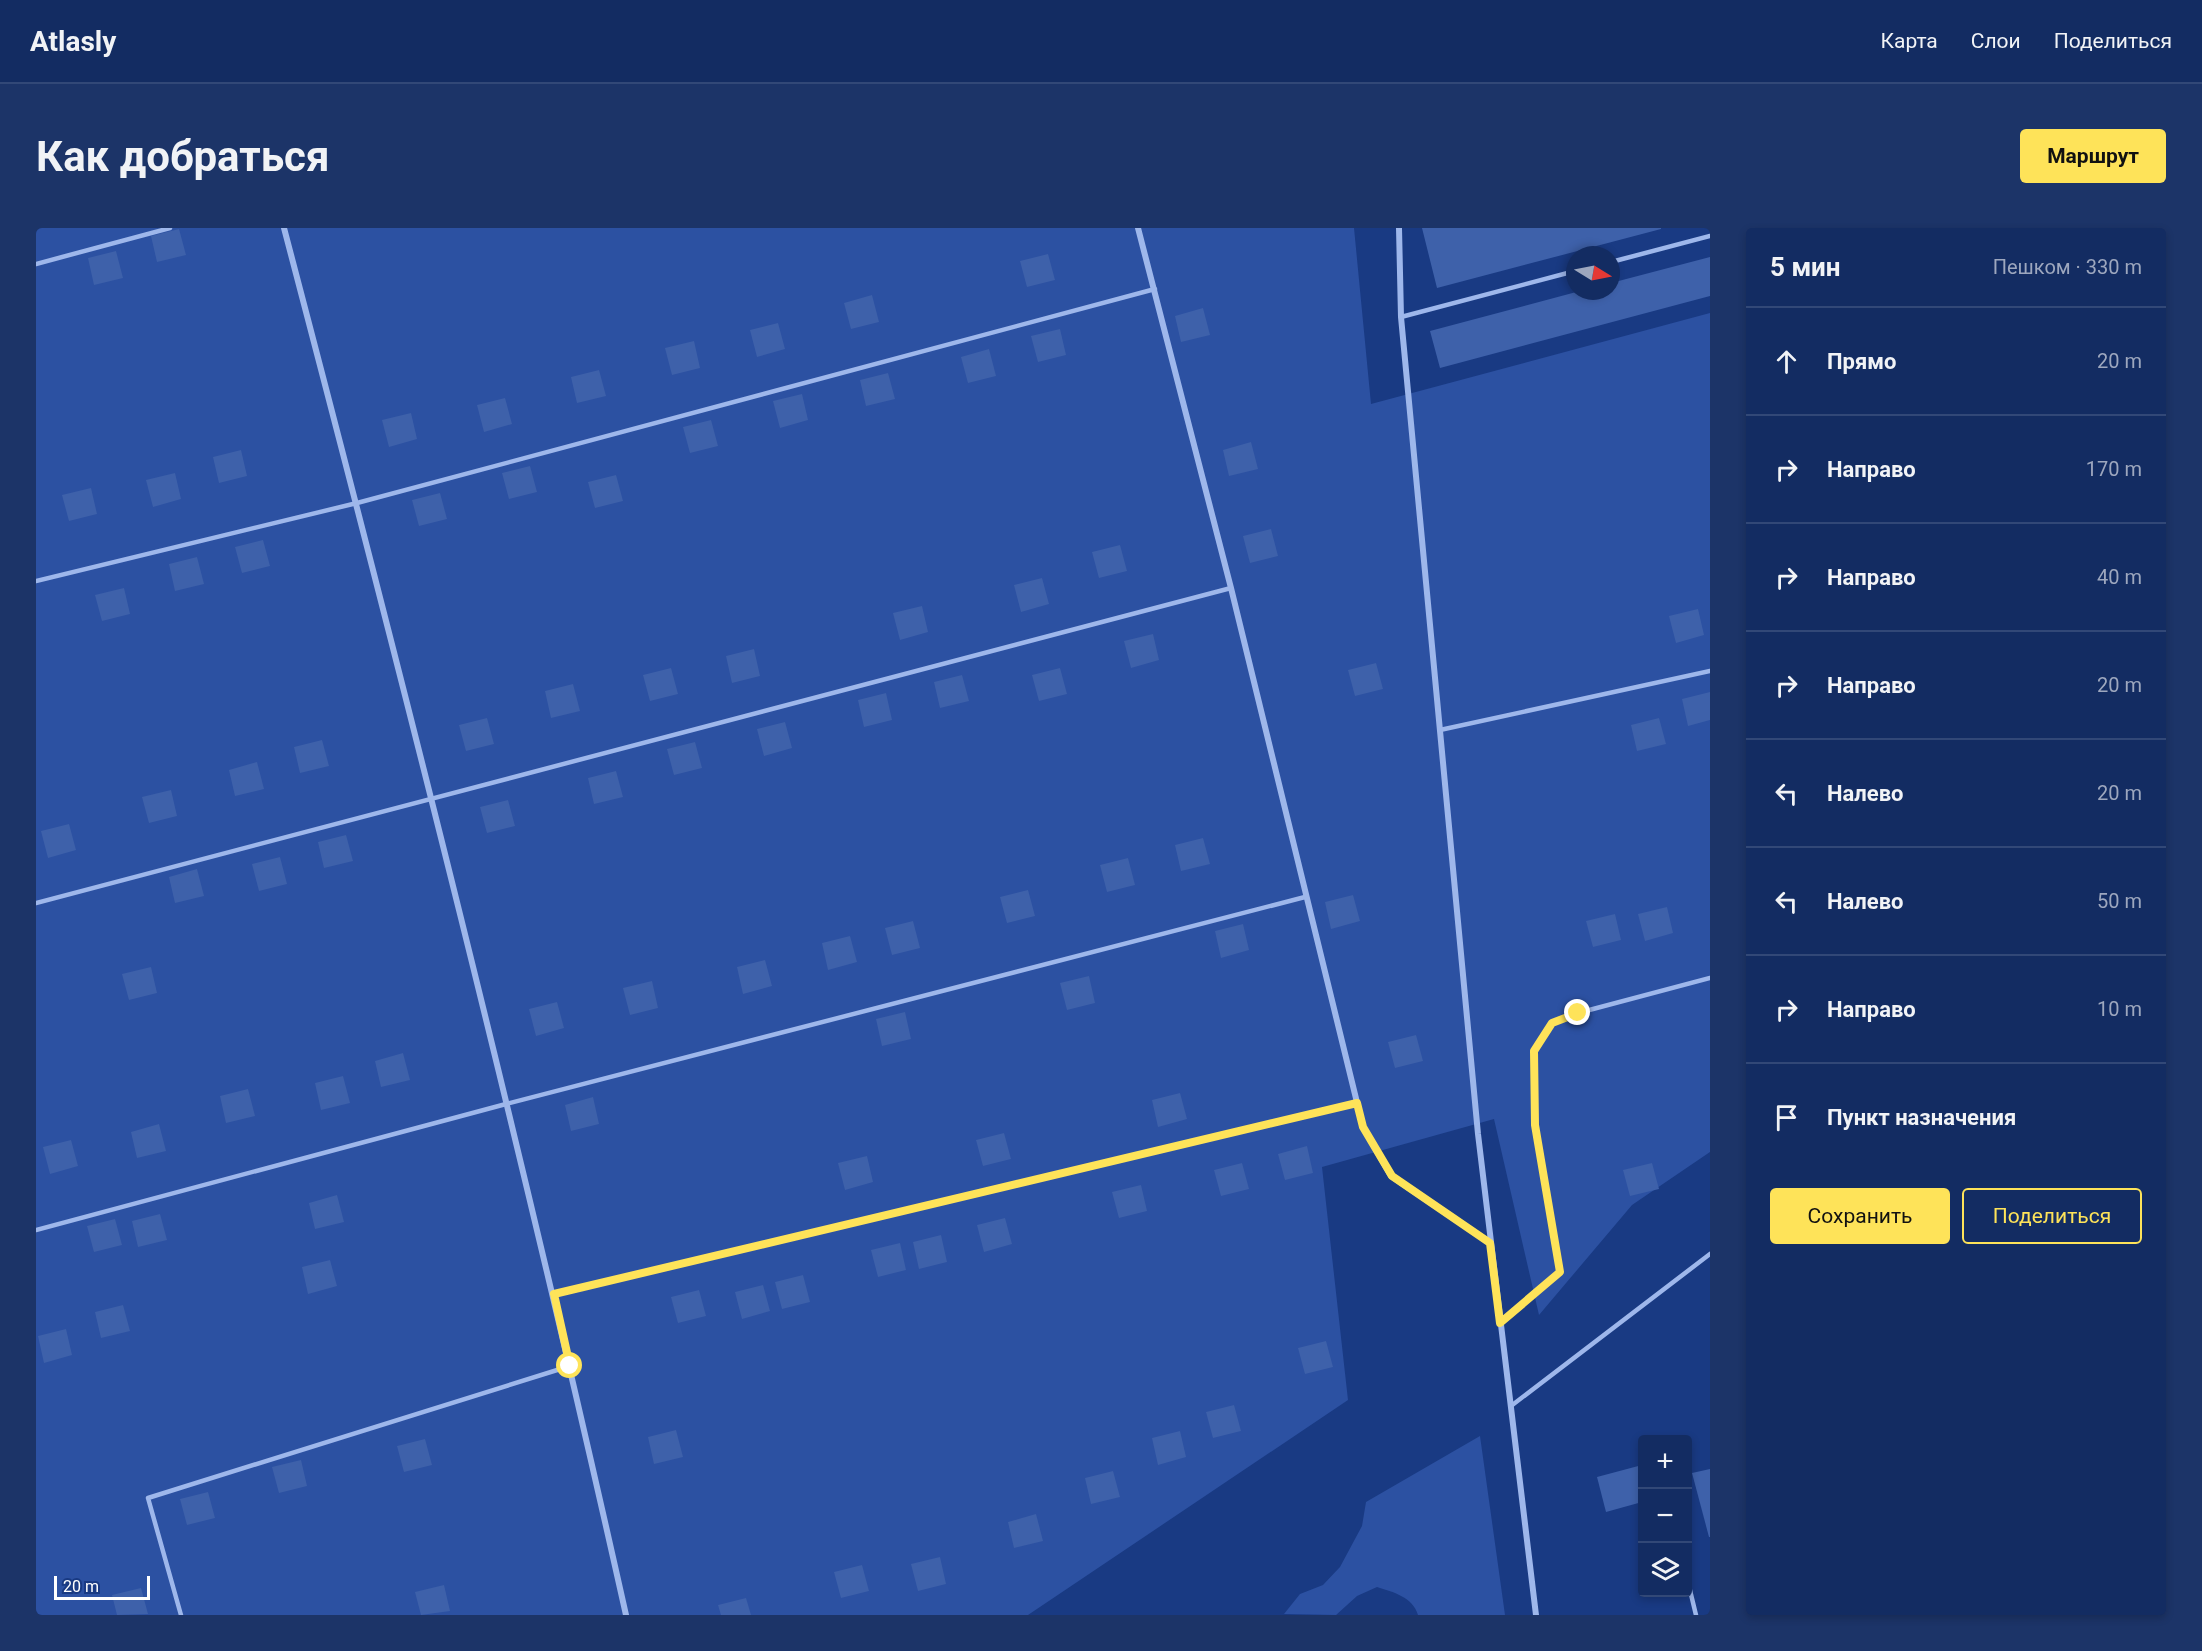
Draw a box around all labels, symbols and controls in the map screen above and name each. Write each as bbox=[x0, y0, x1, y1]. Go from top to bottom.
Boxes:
text: Atlasly bbox=[30, 25, 116, 58]
text: Карта bbox=[1881, 29, 1938, 53]
text: Слои bbox=[1971, 29, 2021, 53]
text: Поделиться bbox=[2054, 29, 2172, 53]
button: Маршрут bbox=[2020, 129, 2166, 183]
text: Как добраться bbox=[36, 132, 330, 181]
north arrow bbox=[1566, 246, 1620, 300]
text: 5 мин bbox=[1770, 252, 1841, 282]
text: Пешком · 330 m bbox=[1993, 255, 2142, 279]
icon: ahead bbox=[1770, 345, 1803, 378]
text: Прямо bbox=[1827, 349, 1896, 374]
text: 20 m bbox=[2097, 349, 2142, 373]
icon: right bbox=[1770, 453, 1803, 486]
text: Направо bbox=[1827, 457, 1916, 482]
text: 170 m bbox=[2086, 457, 2142, 481]
icon: right bbox=[1770, 561, 1803, 594]
text: Направо bbox=[1827, 565, 1916, 590]
text: 40 m bbox=[2097, 565, 2142, 589]
icon: right bbox=[1770, 669, 1803, 702]
text: Направо bbox=[1827, 673, 1916, 698]
text: 20 m bbox=[2097, 673, 2142, 697]
icon: left bbox=[1770, 777, 1803, 810]
text: Налево bbox=[1827, 781, 1904, 806]
text: 20 m bbox=[2097, 781, 2142, 805]
icon: left bbox=[1770, 885, 1803, 918]
text: Налево bbox=[1827, 889, 1904, 914]
text: 50 m bbox=[2097, 889, 2142, 913]
icon: right bbox=[1770, 993, 1803, 1026]
text: Направо bbox=[1827, 997, 1916, 1022]
text: 10 m bbox=[2097, 997, 2142, 1021]
route end bbox=[1564, 999, 1590, 1025]
icon: arrive bbox=[1770, 1101, 1803, 1134]
text: Пункт назначения bbox=[1827, 1105, 2016, 1130]
button: Сохранить bbox=[1770, 1188, 1950, 1244]
button: Поделиться bbox=[1962, 1188, 2142, 1244]
route start bbox=[556, 1352, 582, 1378]
map controls bbox=[1638, 1435, 1692, 1597]
button: + bbox=[1638, 1435, 1692, 1489]
button: − bbox=[1638, 1489, 1692, 1543]
button: layers bbox=[1638, 1543, 1692, 1597]
scale bar bbox=[54, 1573, 150, 1600]
text: 20 m bbox=[63, 1577, 99, 1596]

